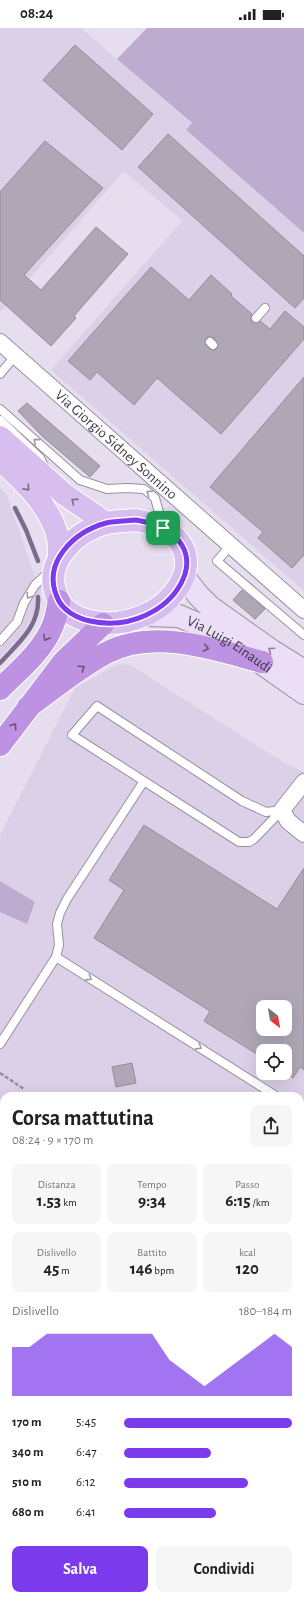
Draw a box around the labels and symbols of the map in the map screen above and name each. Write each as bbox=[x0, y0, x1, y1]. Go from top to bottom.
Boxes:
street label: Via Giorgio Sidney Sonnino bbox=[52, 387, 180, 503]
one-way arrow bbox=[34, 439, 41, 446]
one-way arrow bbox=[23, 483, 30, 491]
one-way arrow bbox=[146, 490, 153, 498]
one-way arrow bbox=[71, 499, 78, 506]
pin bbox=[146, 511, 180, 545]
one-way arrow bbox=[26, 592, 33, 599]
street label: Via Luigi Einaudi bbox=[184, 613, 275, 676]
one-way arrow bbox=[44, 634, 51, 641]
one-way arrow bbox=[203, 643, 209, 651]
one-way arrow bbox=[268, 647, 275, 655]
one-way arrow bbox=[78, 665, 85, 673]
one-way arrow bbox=[9, 724, 16, 731]
one-way arrow bbox=[85, 973, 92, 980]
north arrow bbox=[256, 1000, 292, 1036]
one-way arrow bbox=[195, 1042, 202, 1050]

